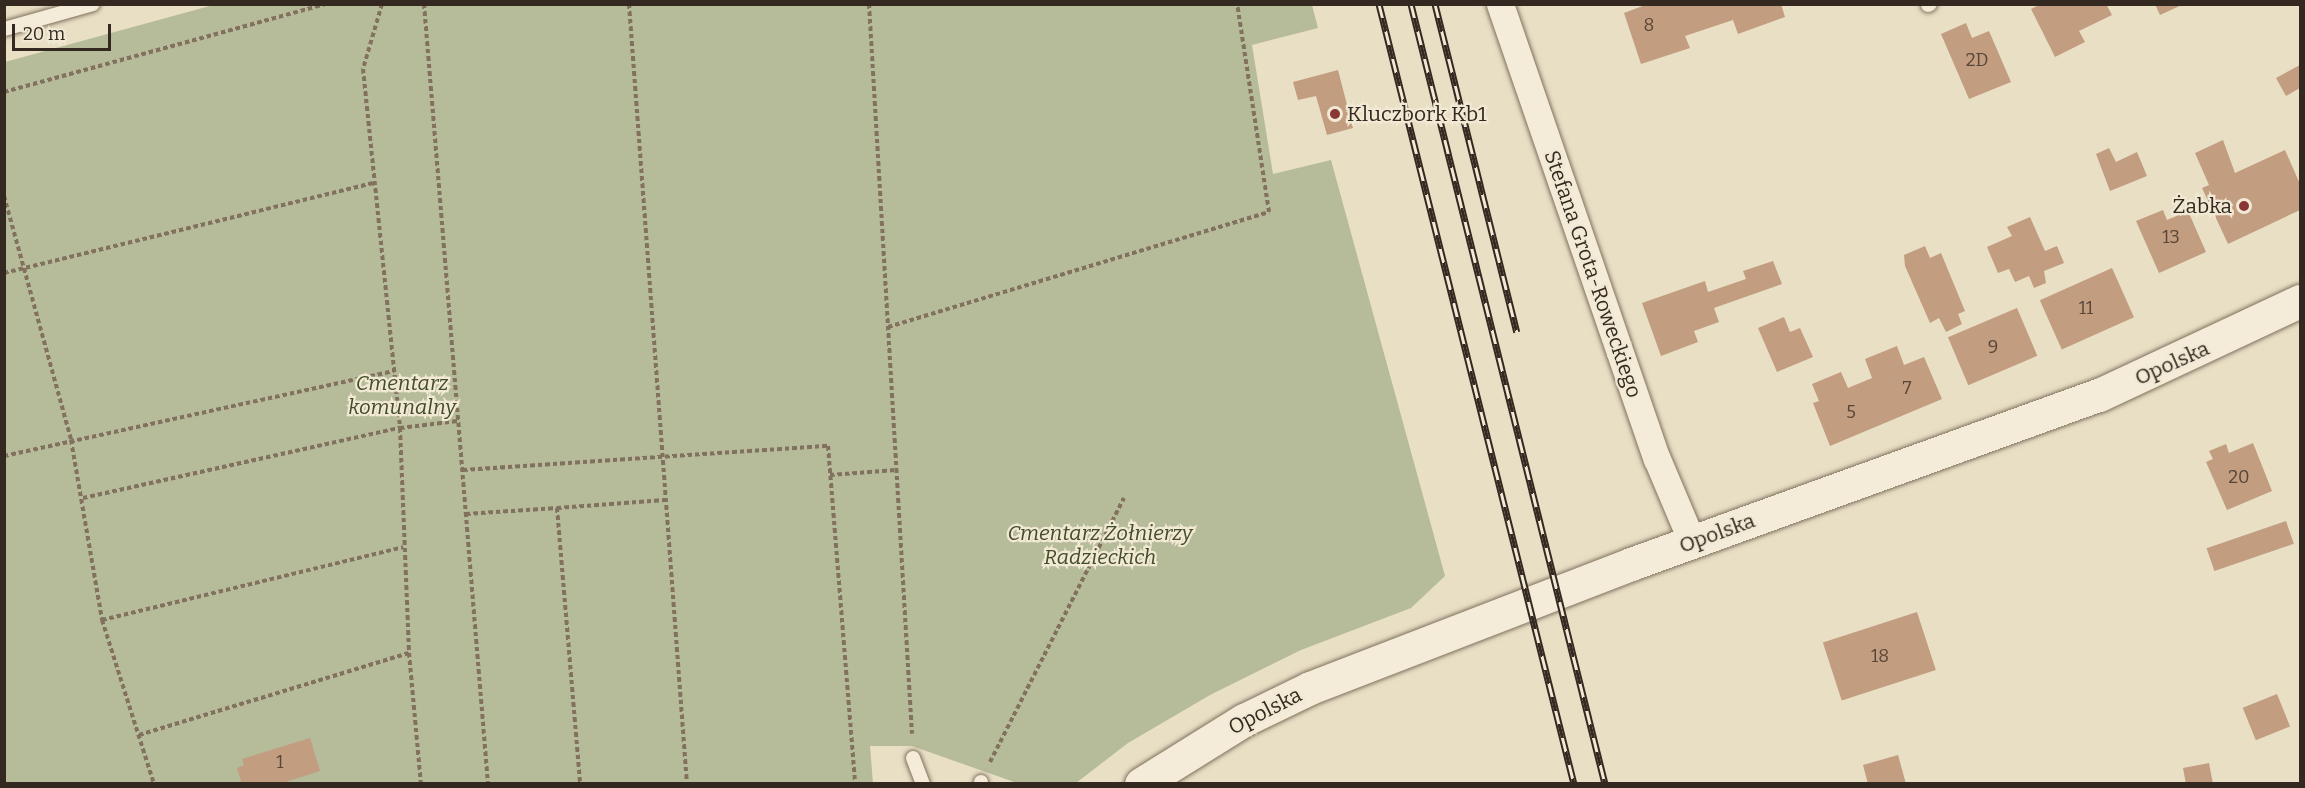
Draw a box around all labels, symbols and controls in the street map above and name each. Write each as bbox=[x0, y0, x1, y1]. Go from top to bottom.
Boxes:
scale bar bbox=[15, 12, 114, 50]
house number: 8 bbox=[1644, 14, 1654, 36]
text: 20 m bbox=[23, 23, 65, 45]
house number: 2D bbox=[1966, 49, 1988, 71]
place label: Kluczbork Kb1 bbox=[1347, 101, 1487, 127]
marker: Kluczbork Kb1 bbox=[1328, 107, 1342, 121]
street label: Stefana Grota-Roweckiego bbox=[1539, 147, 1647, 401]
place label: Żabka bbox=[2173, 193, 2232, 219]
marker: Żabka bbox=[2237, 199, 2251, 213]
house number: 13 bbox=[2162, 226, 2180, 248]
house number: 11 bbox=[2079, 297, 2093, 319]
street label: Opolska bbox=[2131, 335, 2213, 391]
house number: 9 bbox=[1988, 336, 1998, 358]
park label: Cmentarz komunalny bbox=[348, 370, 456, 420]
house number: 7 bbox=[1902, 377, 1912, 399]
house number: 5 bbox=[1846, 401, 1856, 423]
house number: 20 bbox=[2228, 466, 2250, 488]
street label: Opolska bbox=[1676, 508, 1758, 558]
park label: Cmentarz Żołnierzy Radzieckich bbox=[1007, 520, 1193, 570]
house number: 18 bbox=[1871, 645, 1889, 667]
street label: Opolska bbox=[1224, 682, 1306, 740]
house number: 1 bbox=[276, 751, 284, 773]

